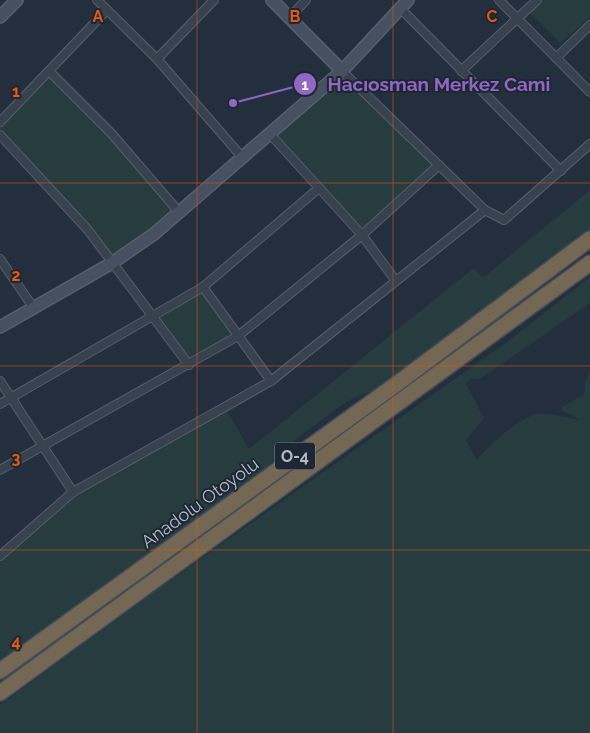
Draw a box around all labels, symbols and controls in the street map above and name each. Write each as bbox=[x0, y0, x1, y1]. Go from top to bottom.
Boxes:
text: A bbox=[93, 7, 104, 26]
text: B bbox=[290, 7, 301, 26]
text: C bbox=[487, 7, 498, 26]
callout: Hacıosman Merkez Cami bbox=[293, 67, 561, 101]
text: Hacıosman Merkez Cami bbox=[328, 73, 550, 95]
text: 1 bbox=[301, 76, 309, 94]
text: 1 bbox=[12, 82, 20, 101]
text: 2 bbox=[11, 266, 21, 285]
road number: O-4 bbox=[275, 442, 315, 470]
text: 3 bbox=[12, 449, 21, 468]
street label: Anadolu Otoyolu bbox=[137, 453, 263, 552]
text: 4 bbox=[11, 632, 21, 651]

